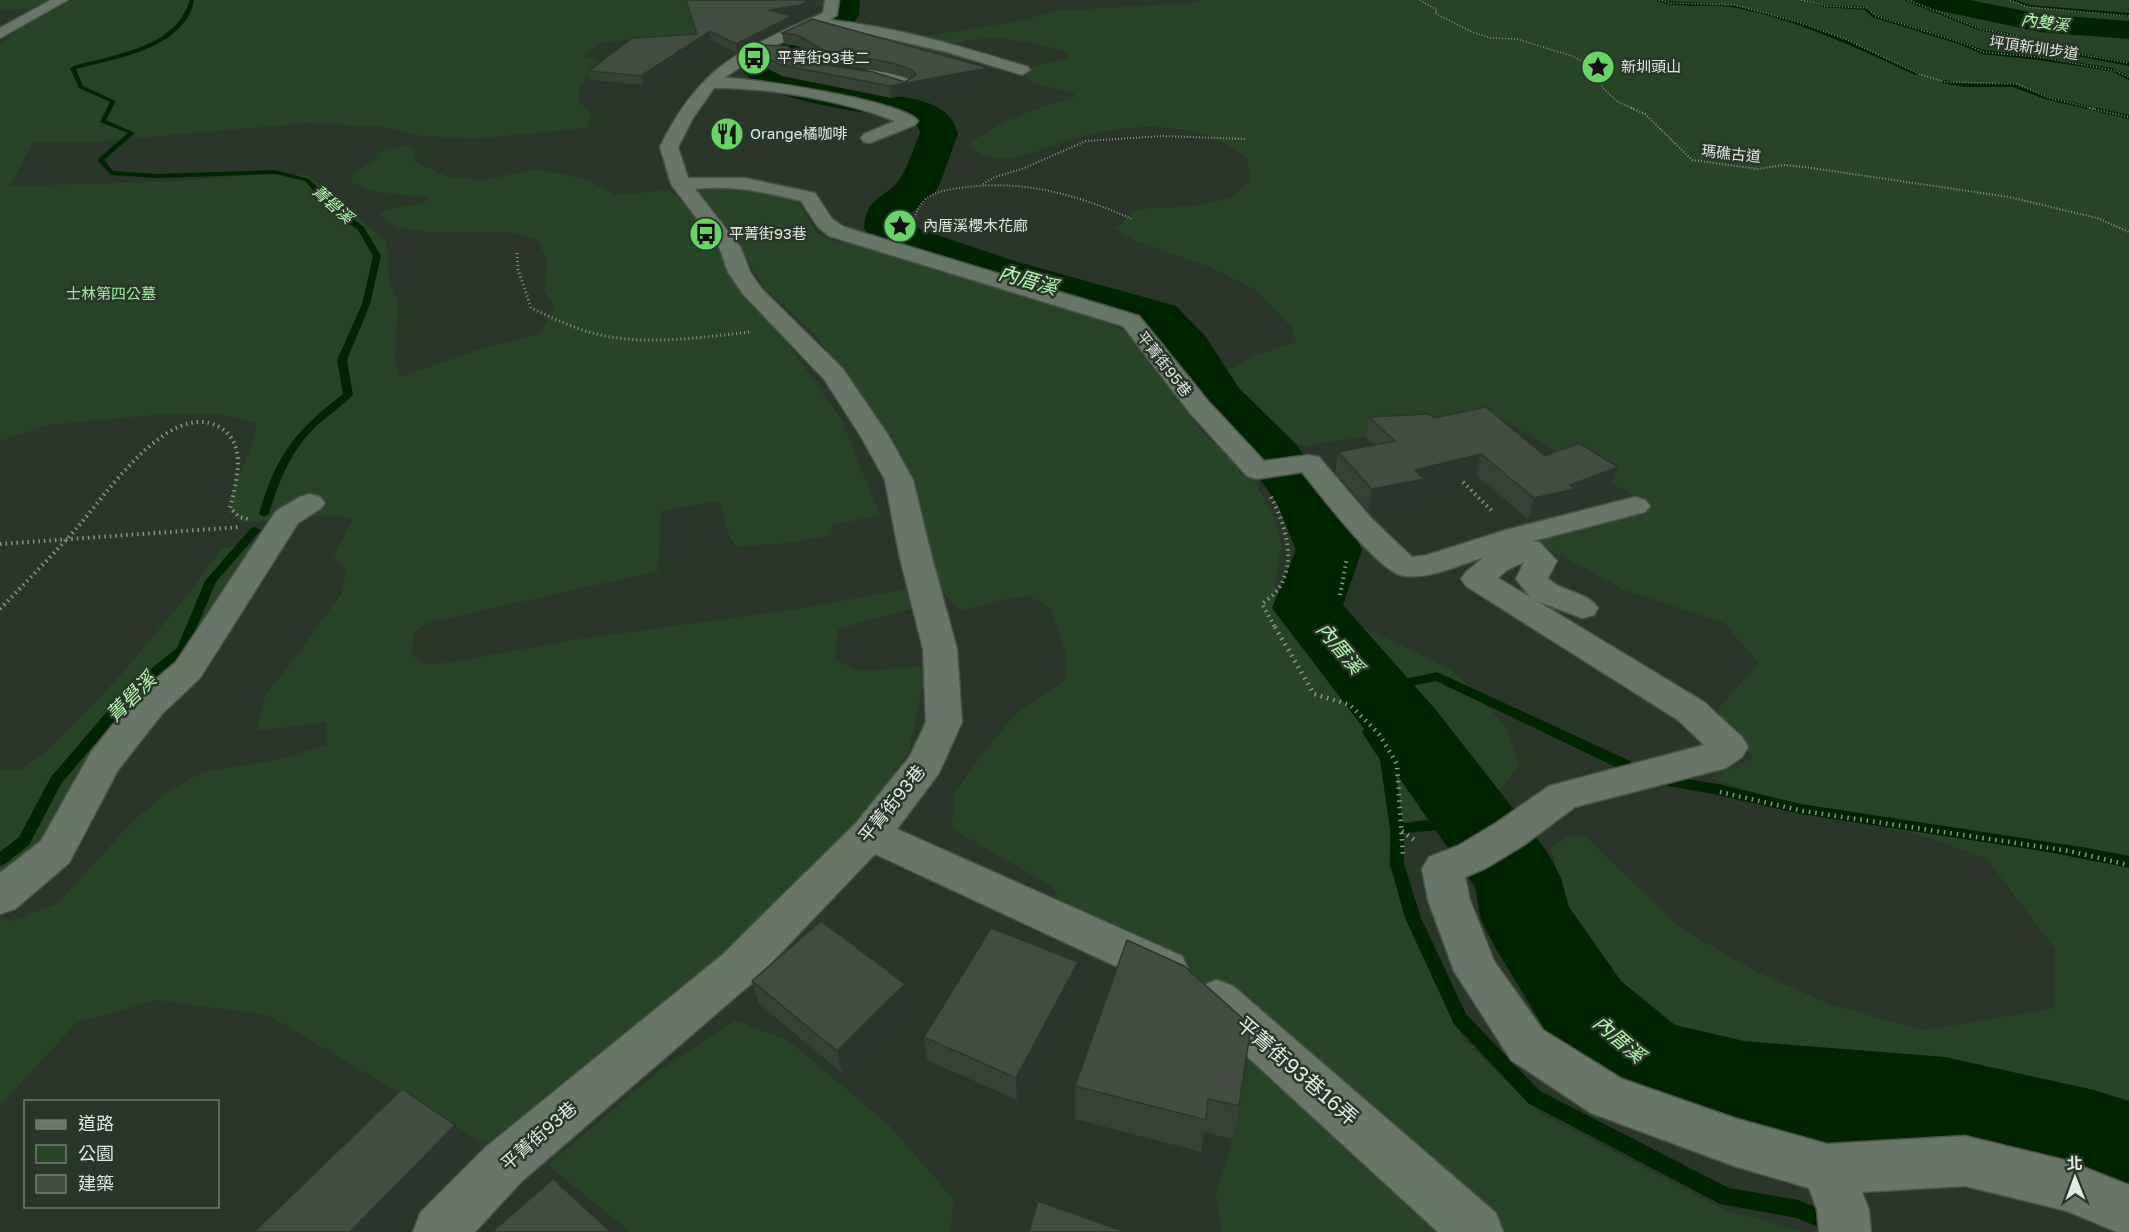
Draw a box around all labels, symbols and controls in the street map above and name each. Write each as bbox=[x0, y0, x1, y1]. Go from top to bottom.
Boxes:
water label: 內雙溪 bbox=[2020, 9, 2072, 36]
street label: 坪頂新圳步道 bbox=[1988, 32, 2080, 62]
bus stop icon: 平菁街93巷二 bbox=[736, 40, 772, 76]
place label: 平菁街93巷二 bbox=[777, 48, 870, 66]
place icon: 新圳頭山 bbox=[1580, 49, 1616, 85]
place label: 新圳頭山 bbox=[1621, 57, 1681, 75]
restaurant icon: Orange橘咖啡 bbox=[709, 116, 745, 152]
place label: Orange橘咖啡 bbox=[750, 124, 847, 142]
street label: 瑪礁古道 bbox=[1700, 141, 1762, 165]
water label: 菁礐溪 bbox=[308, 181, 359, 229]
place icon: 內厝溪櫻木花廊 bbox=[882, 208, 918, 244]
bus stop icon: 平菁街93巷 bbox=[688, 216, 724, 252]
place label: 內厝溪櫻木花廊 bbox=[923, 216, 1028, 234]
place label: 平菁街93巷 bbox=[729, 224, 807, 242]
water label: 內厝溪 bbox=[996, 259, 1063, 300]
park label: 士林第四公墓 bbox=[66, 284, 156, 302]
street label: 平菁街95巷 bbox=[1134, 327, 1196, 400]
water label: 內厝溪 bbox=[1312, 617, 1371, 680]
water label: 菁礐溪 bbox=[101, 664, 162, 726]
street label: 平菁街93巷 bbox=[853, 760, 929, 847]
street label: 平菁街93巷16弄 bbox=[1231, 1010, 1364, 1130]
water label: 內厝溪 bbox=[1589, 1010, 1652, 1069]
street label: 平菁街93巷 bbox=[496, 1096, 581, 1174]
legend bbox=[24, 1100, 219, 1208]
text: 道路 bbox=[78, 1112, 114, 1134]
text: 公園 bbox=[78, 1142, 114, 1164]
north arrow bbox=[2045, 1148, 2105, 1208]
text: 北 bbox=[2067, 1153, 2083, 1173]
text: 建築 bbox=[78, 1172, 114, 1194]

